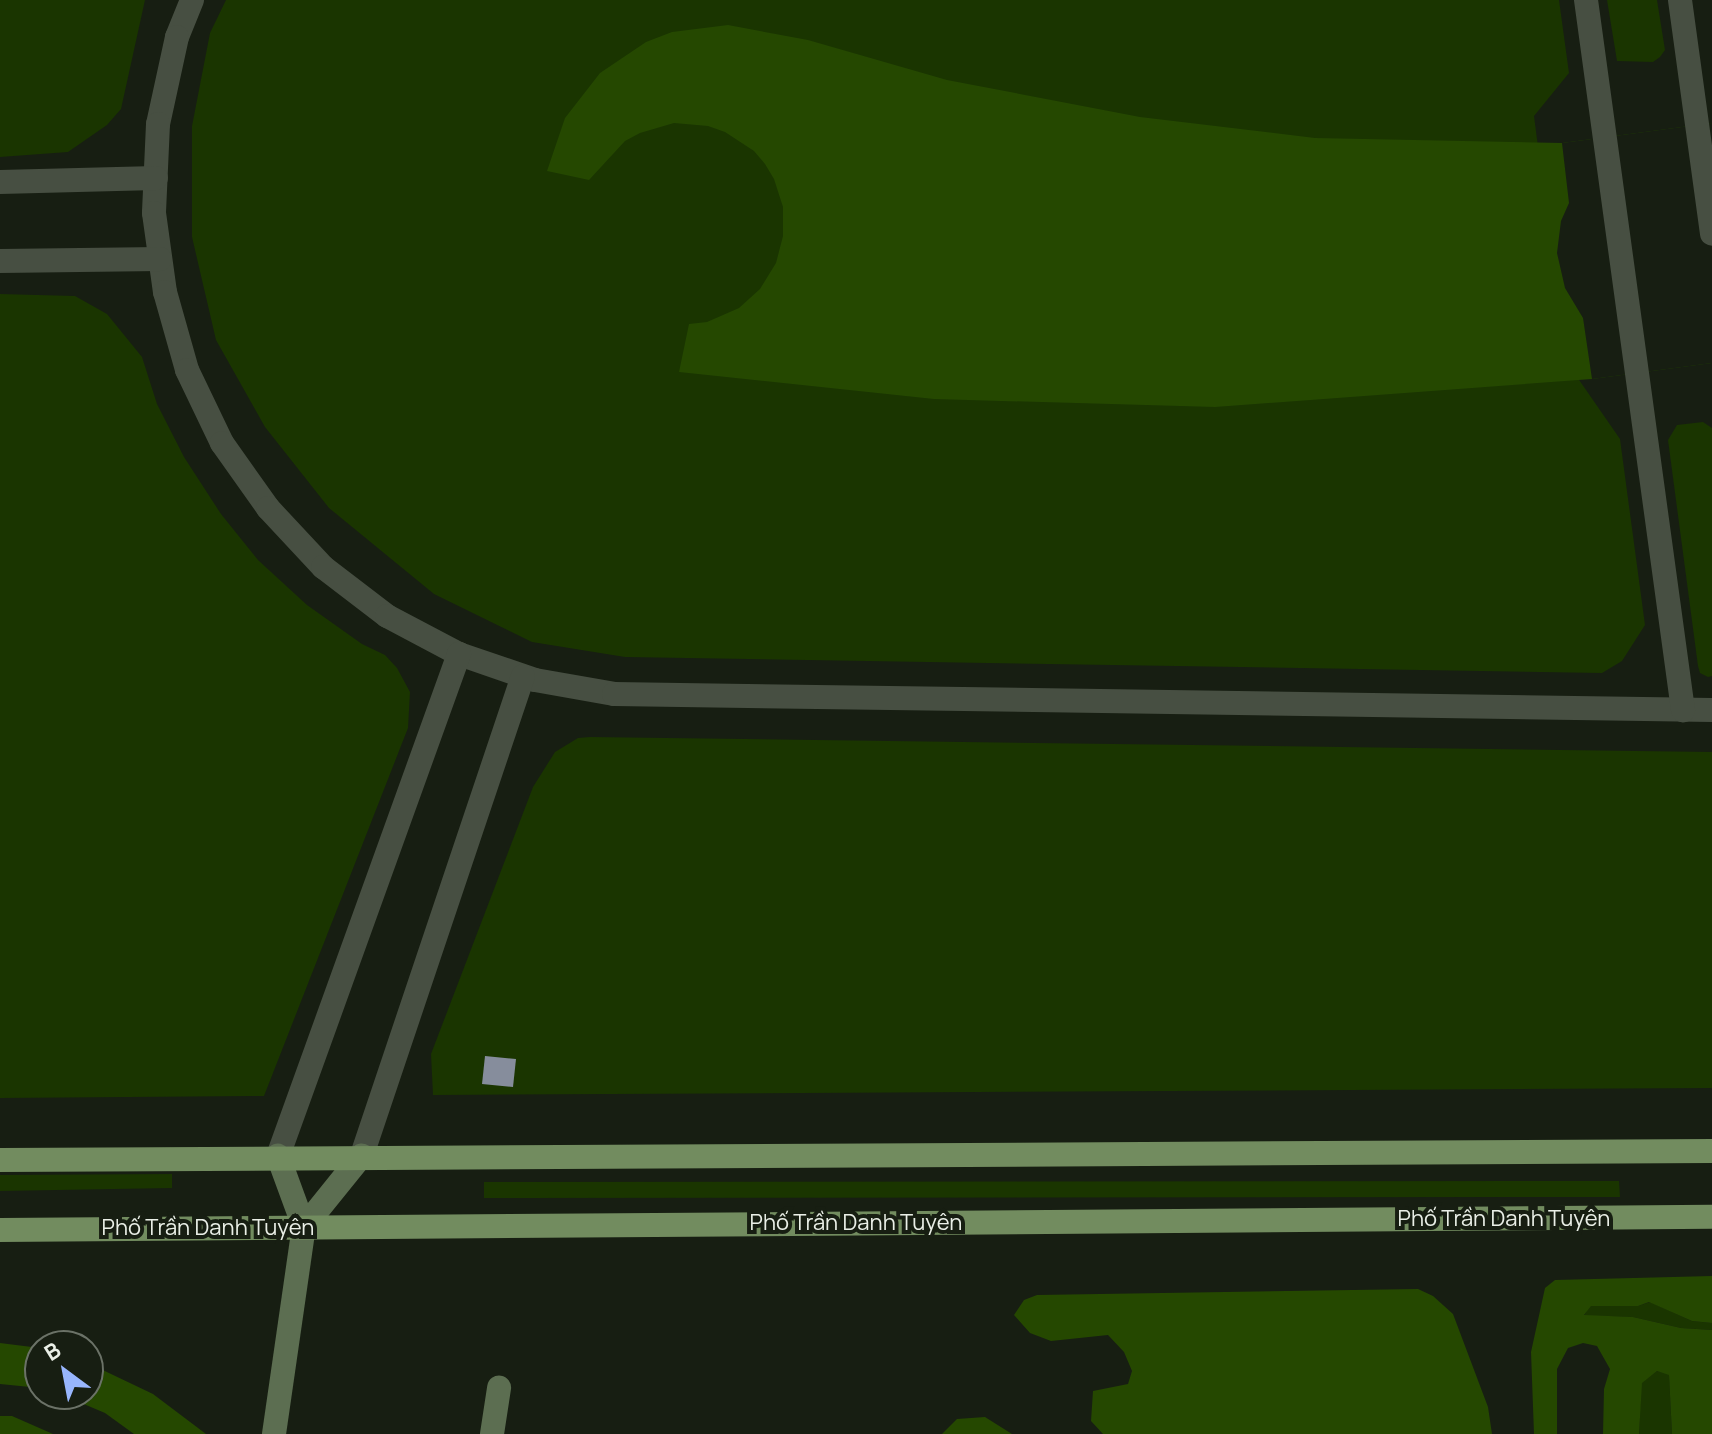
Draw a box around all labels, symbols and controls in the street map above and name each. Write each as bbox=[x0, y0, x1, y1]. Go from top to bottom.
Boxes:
street label: Phố Trần Danh Tuyên bbox=[1398, 1206, 1610, 1232]
street label: Phố Trần Danh Tuyên bbox=[750, 1210, 962, 1236]
street label: Phố Trần Danh Tuyên bbox=[102, 1215, 314, 1241]
north arrow bbox=[24, 1330, 104, 1410]
text: B bbox=[38, 1335, 66, 1368]

